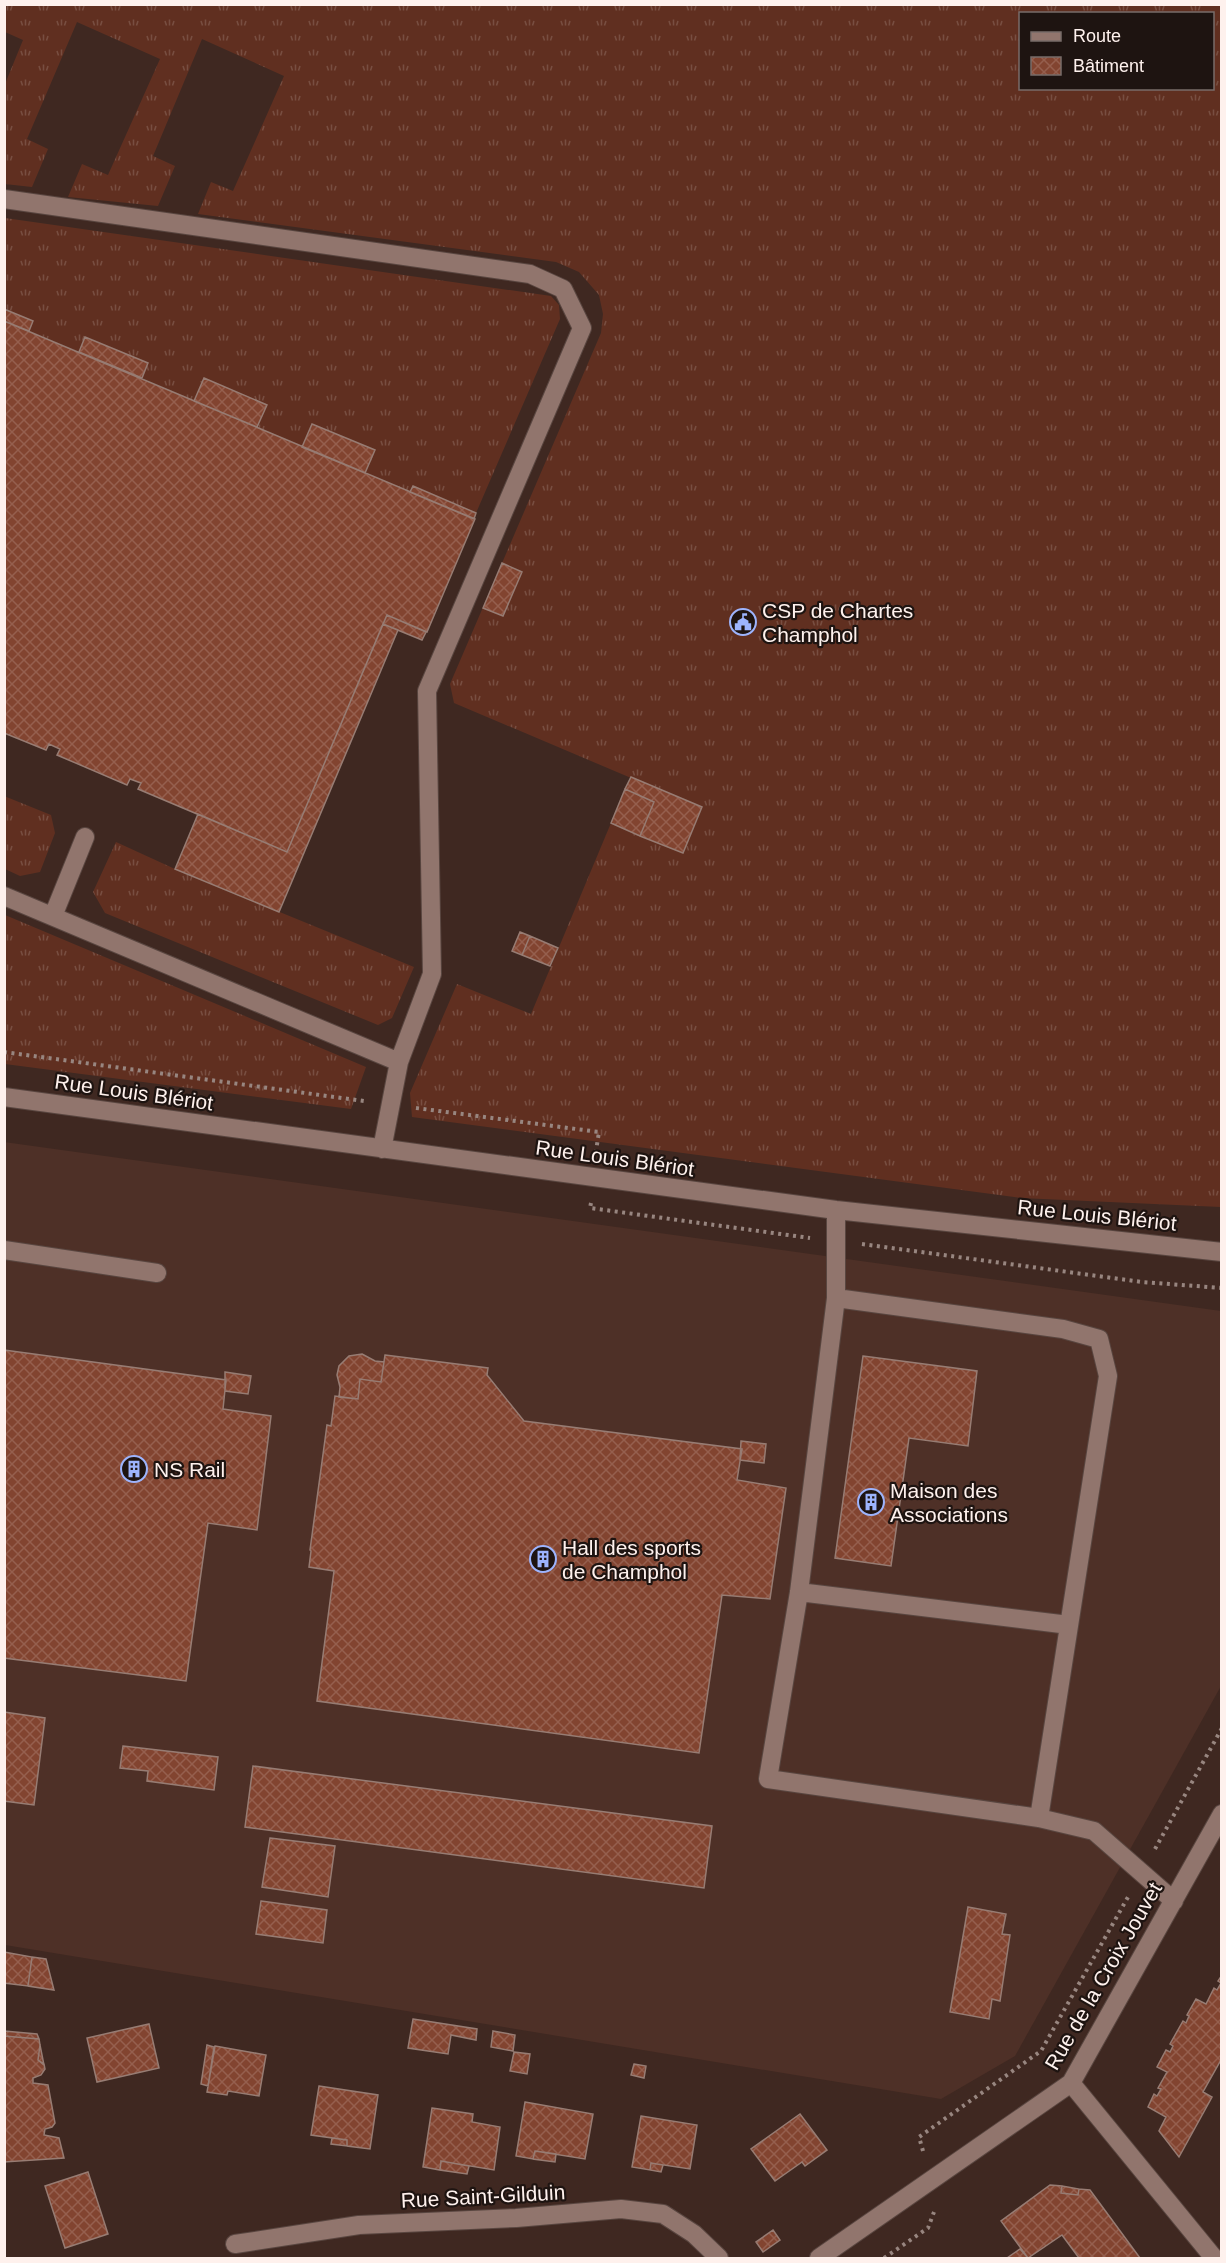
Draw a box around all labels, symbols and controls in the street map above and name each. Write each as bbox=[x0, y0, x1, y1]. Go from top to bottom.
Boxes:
legend bbox=[1019, 12, 1214, 90]
text: Route bbox=[1073, 26, 1121, 46]
text: Bâtiment bbox=[1073, 56, 1144, 76]
place label: CSP de Chartes Champhol bbox=[762, 599, 913, 646]
public building icon: CSP de Chartes Champhol bbox=[728, 607, 758, 637]
street label: Rue Louis Blériot bbox=[53, 1069, 215, 1115]
street label: Rue Louis Blériot bbox=[534, 1135, 696, 1181]
street label: Rue Louis Blériot bbox=[1016, 1195, 1178, 1235]
building icon: NS Rail bbox=[119, 1454, 149, 1484]
place label: NS Rail bbox=[154, 1458, 225, 1481]
place label: Maison des Associations bbox=[890, 1479, 1008, 1526]
building icon: Maison des Associations bbox=[856, 1487, 886, 1517]
place label: Hall des sports de Champhol bbox=[562, 1536, 701, 1583]
building icon: Hall des sports de Champhol bbox=[528, 1544, 558, 1574]
street label: Rue de la Croix Jouvet bbox=[1040, 1878, 1166, 2074]
street label: Rue Saint-Gilduin bbox=[400, 2180, 566, 2212]

